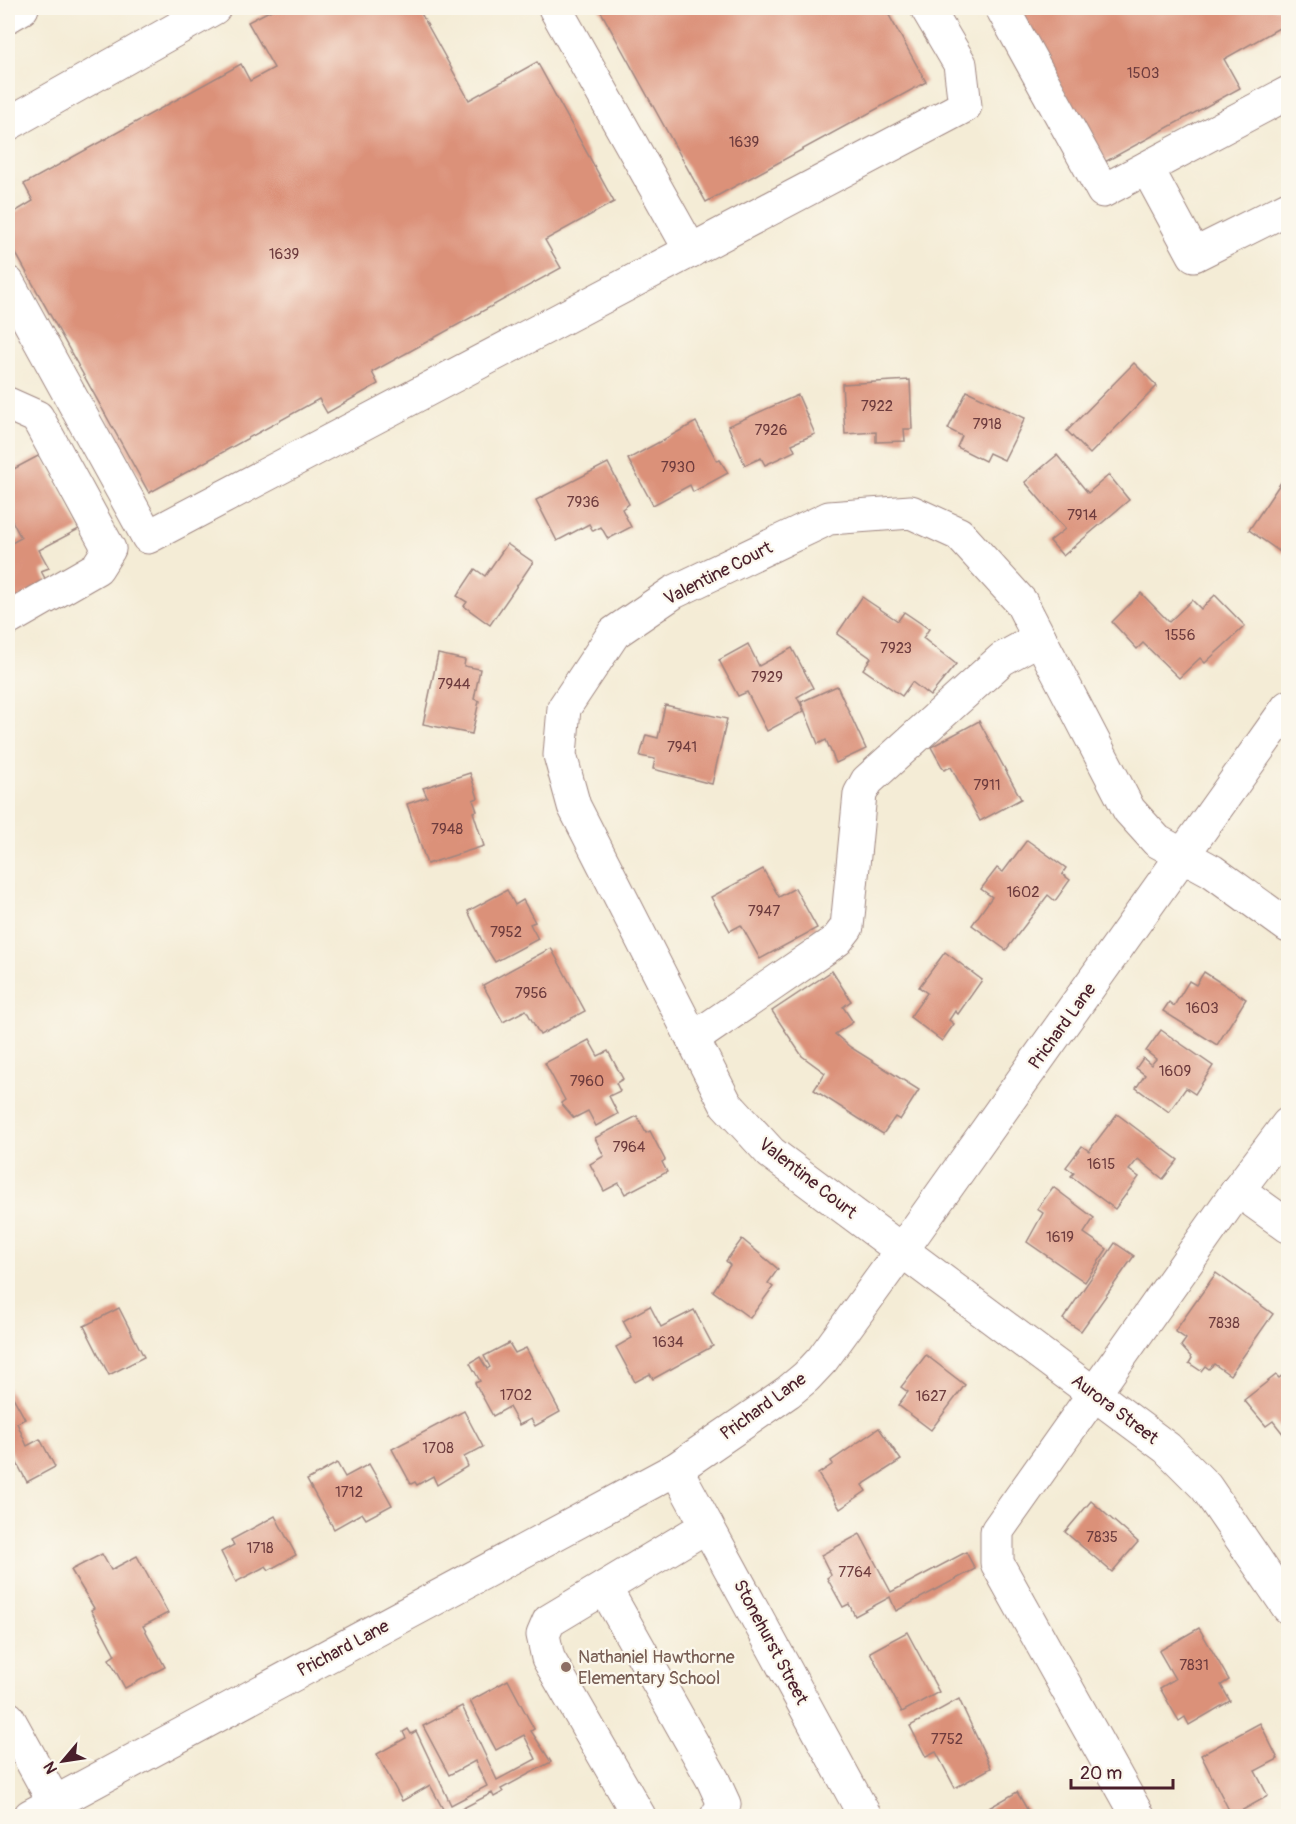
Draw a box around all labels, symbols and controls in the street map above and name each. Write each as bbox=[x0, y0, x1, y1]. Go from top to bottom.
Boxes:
house number: 1503 bbox=[1127, 64, 1159, 83]
house number: 1639 bbox=[729, 133, 759, 152]
house number: 1639 bbox=[269, 245, 299, 264]
house number: 7922 bbox=[861, 397, 893, 416]
house number: 7918 bbox=[972, 415, 1002, 434]
house number: 7926 bbox=[755, 421, 787, 440]
house number: 7930 bbox=[661, 458, 695, 477]
house number: 7936 bbox=[567, 493, 599, 512]
house number: 7914 bbox=[1067, 506, 1097, 525]
street label: Valentine Court bbox=[660, 536, 777, 611]
house number: 1556 bbox=[1165, 626, 1195, 645]
house number: 7923 bbox=[880, 639, 912, 658]
house number: 7929 bbox=[751, 668, 783, 687]
house number: 7944 bbox=[437, 675, 471, 694]
house number: 7941 bbox=[667, 738, 697, 757]
house number: 7911 bbox=[973, 776, 1001, 795]
house number: 7948 bbox=[431, 820, 463, 839]
house number: 1602 bbox=[1006, 883, 1040, 902]
house number: 7947 bbox=[748, 902, 780, 921]
house number: 7952 bbox=[490, 923, 522, 942]
street label: Prichard Lane bbox=[1023, 979, 1101, 1074]
house number: 7956 bbox=[515, 984, 547, 1003]
house number: 1603 bbox=[1185, 999, 1219, 1018]
house number: 1609 bbox=[1159, 1062, 1191, 1081]
house number: 7960 bbox=[570, 1072, 604, 1091]
street label: Valentine Court bbox=[754, 1133, 862, 1224]
house number: 7964 bbox=[612, 1138, 646, 1157]
house number: 1615 bbox=[1087, 1155, 1115, 1174]
house number: 1619 bbox=[1046, 1228, 1074, 1247]
house number: 7838 bbox=[1208, 1314, 1240, 1333]
house number: 1634 bbox=[652, 1333, 684, 1352]
street label: Prichard Lane bbox=[716, 1367, 811, 1445]
street label: Aurora Street bbox=[1067, 1369, 1163, 1450]
house number: 1702 bbox=[500, 1386, 532, 1405]
house number: 1627 bbox=[916, 1387, 947, 1406]
house number: 1708 bbox=[422, 1439, 454, 1458]
house number: 1712 bbox=[335, 1483, 363, 1502]
house number: 7835 bbox=[1086, 1528, 1118, 1547]
house number: 1718 bbox=[246, 1539, 274, 1558]
house number: 7764 bbox=[838, 1563, 872, 1582]
street label: Stonehurst Street bbox=[728, 1576, 814, 1709]
street label: Prichard Lane bbox=[293, 1615, 393, 1682]
place label: Nathaniel Hawthorne Elementary School bbox=[578, 1646, 735, 1690]
house number: 7831 bbox=[1179, 1656, 1209, 1675]
marker: Nathaniel Hawthorne Elementary School bbox=[559, 1660, 573, 1674]
house number: 7752 bbox=[931, 1730, 963, 1749]
north arrow bbox=[33, 1731, 93, 1791]
scale bar bbox=[1071, 1752, 1173, 1790]
text: N bbox=[39, 1758, 62, 1777]
text: 20 m bbox=[1080, 1762, 1122, 1785]

